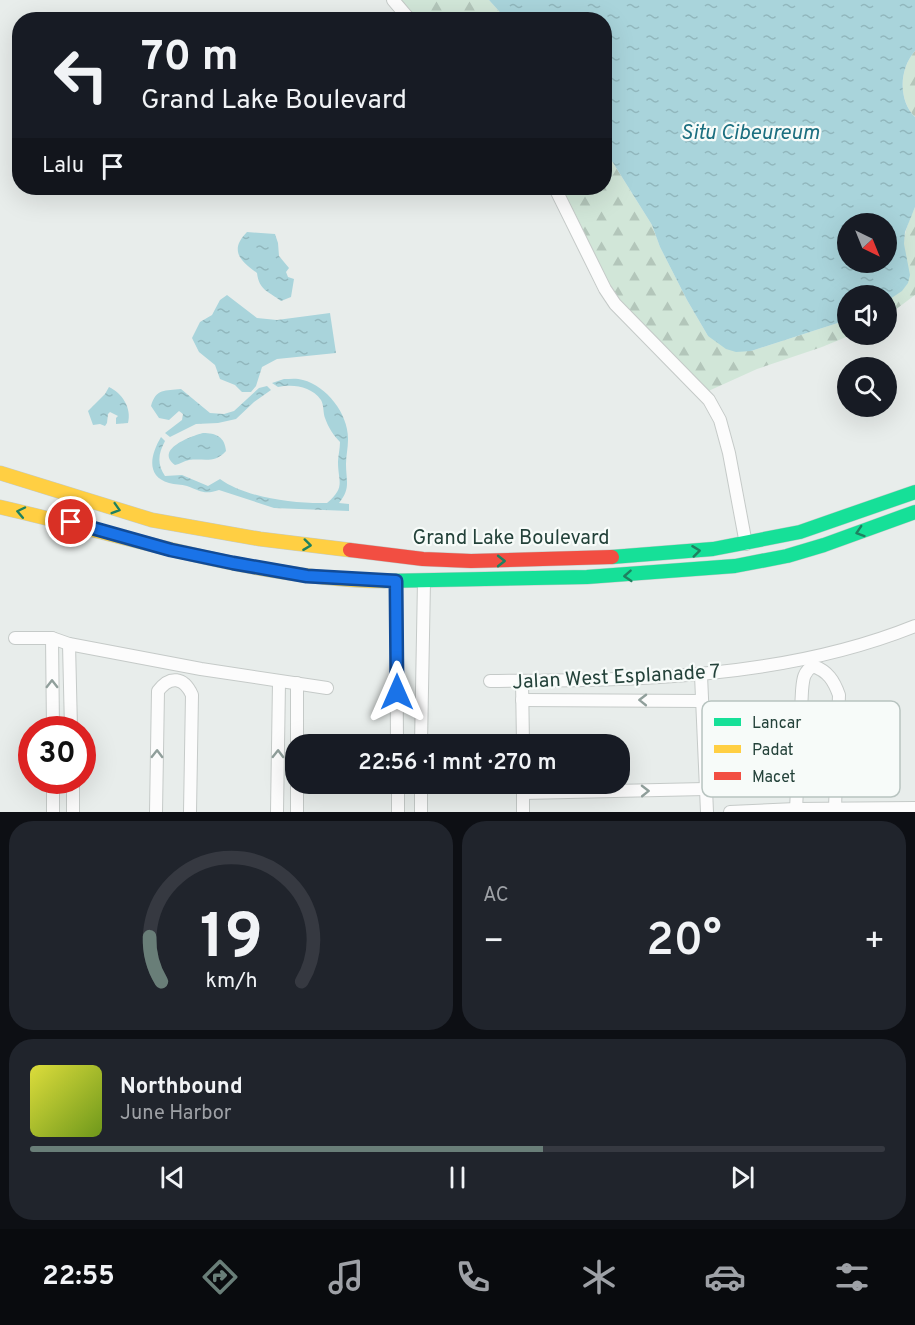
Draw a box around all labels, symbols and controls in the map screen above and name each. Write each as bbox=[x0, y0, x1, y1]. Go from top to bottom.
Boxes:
text: 70 m bbox=[141, 32, 239, 85]
icon: left bbox=[42, 36, 120, 114]
text: Grand Lake Boulevard bbox=[141, 84, 407, 118]
water label: Situ Cibeureum bbox=[681, 120, 820, 147]
icon: arrive bbox=[96, 150, 129, 183]
text: Lalu bbox=[42, 153, 84, 180]
north arrow bbox=[837, 213, 897, 273]
map controls bbox=[837, 213, 897, 417]
button: sound bbox=[837, 285, 897, 345]
button: search bbox=[837, 357, 897, 417]
pin bbox=[45, 496, 96, 547]
one-way arrow bbox=[110, 502, 121, 514]
icon: arrive bbox=[54, 505, 87, 538]
one-way arrow bbox=[16, 506, 26, 519]
one-way arrow bbox=[855, 525, 866, 538]
street label: Grand Lake Boulevard bbox=[412, 526, 610, 552]
one-way arrow bbox=[303, 539, 312, 551]
one-way arrow bbox=[692, 546, 701, 558]
one-way arrow bbox=[497, 555, 506, 567]
one-way arrow bbox=[624, 569, 633, 582]
position arrow bbox=[365, 660, 429, 724]
street label: Jalan West Esplanade 7 bbox=[511, 660, 721, 696]
one-way arrow bbox=[46, 679, 58, 688]
one-way arrow bbox=[638, 694, 647, 706]
legend bbox=[702, 701, 900, 797]
text: Lancar bbox=[752, 714, 802, 734]
speed limit sign: 30 bbox=[18, 716, 96, 794]
text: Padat bbox=[752, 741, 794, 761]
one-way arrow bbox=[151, 749, 163, 758]
one-way arrow bbox=[272, 749, 284, 758]
text: 22:56 · 1 mnt · 270 m bbox=[358, 750, 557, 777]
text: Macet bbox=[752, 768, 796, 788]
one-way arrow bbox=[640, 784, 649, 797]
text: AC bbox=[483, 883, 509, 909]
text: 19 bbox=[199, 901, 263, 980]
text: 20° bbox=[646, 914, 722, 971]
text: − bbox=[483, 922, 504, 964]
text: + bbox=[864, 922, 885, 964]
text: km/h bbox=[205, 969, 257, 996]
text: Northbound bbox=[120, 1074, 243, 1101]
text: June Harbor bbox=[120, 1101, 232, 1127]
icon: previous bbox=[156, 1161, 189, 1194]
icon: pause bbox=[441, 1161, 474, 1194]
icon: next bbox=[726, 1161, 759, 1194]
icon: directions bbox=[199, 1256, 241, 1298]
icon: music bbox=[325, 1256, 367, 1298]
icon: phone bbox=[452, 1256, 494, 1298]
icon: climate bbox=[578, 1256, 620, 1298]
icon: car bbox=[704, 1256, 746, 1298]
icon: filters bbox=[831, 1256, 873, 1298]
text: 22:55 bbox=[42, 1260, 115, 1294]

